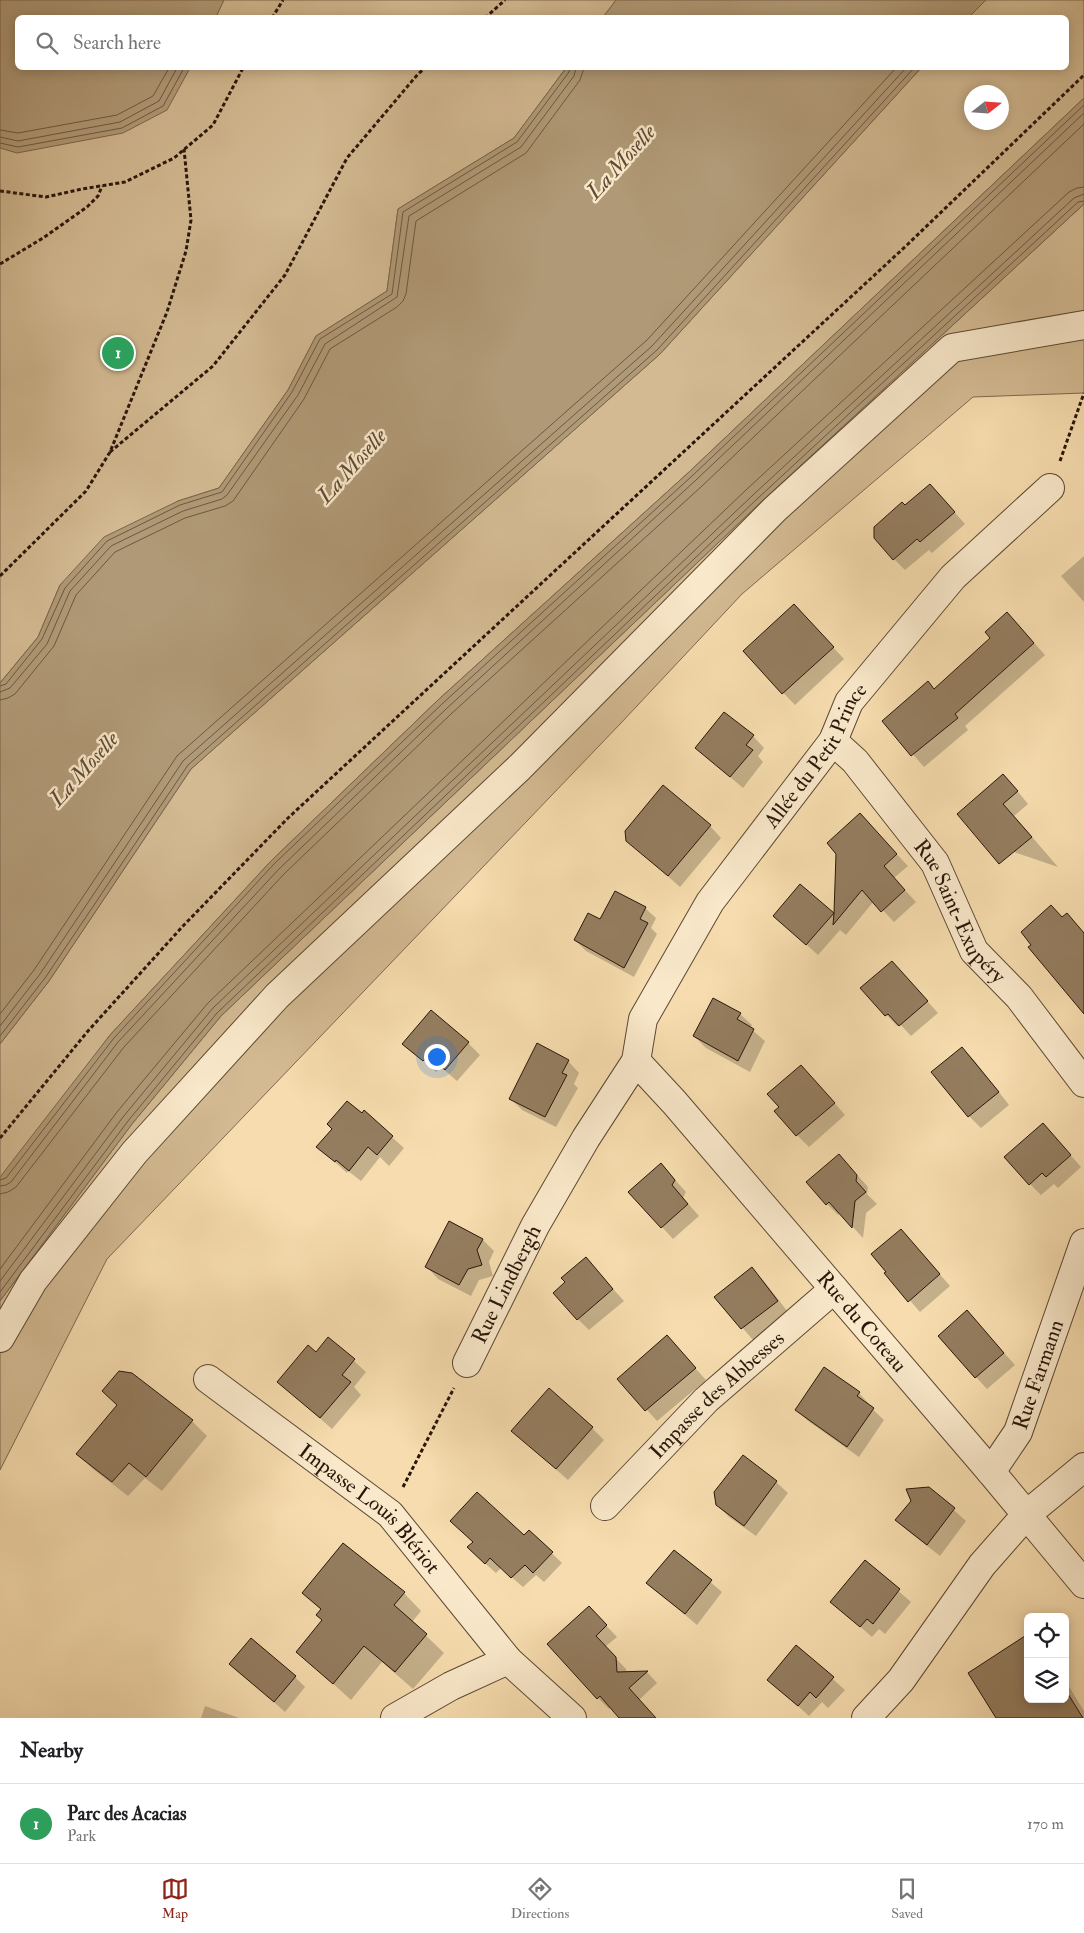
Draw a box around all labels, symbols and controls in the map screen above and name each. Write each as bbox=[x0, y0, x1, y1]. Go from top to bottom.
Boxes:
search box bbox=[15, 15, 1069, 70]
icon: search bbox=[33, 29, 61, 57]
text: Search here bbox=[73, 31, 161, 55]
north arrow bbox=[964, 85, 1009, 130]
water label: La Moselle bbox=[580, 118, 662, 206]
pin: 1 bbox=[102, 334, 134, 372]
water label: La Moselle bbox=[311, 422, 393, 510]
street label: Allée du Petit Prince bbox=[757, 677, 873, 834]
water label: La Moselle bbox=[43, 725, 125, 813]
street label: Rue Saint-Exupéry bbox=[908, 834, 1012, 990]
your location bbox=[424, 1044, 450, 1070]
street label: Rue Lindbergh bbox=[465, 1220, 547, 1348]
street label: Rue du Coteau bbox=[811, 1265, 913, 1378]
street label: Rue Farmann bbox=[1006, 1316, 1070, 1433]
street label: Impasse des Abbesses bbox=[644, 1325, 790, 1464]
street label: Impasse Louis Blériot bbox=[293, 1438, 446, 1579]
map controls bbox=[1024, 1613, 1069, 1703]
button: locate bbox=[1024, 1613, 1069, 1658]
button: layers bbox=[1024, 1658, 1069, 1703]
text: Nearby bbox=[20, 1737, 83, 1764]
text: Parc des Acacias bbox=[67, 1802, 187, 1826]
text: 1 bbox=[33, 1814, 39, 1834]
text: 170 m bbox=[1027, 1814, 1064, 1834]
text: Park bbox=[67, 1826, 96, 1846]
tab: Map bbox=[161, 1875, 189, 1922]
tab: Directions bbox=[511, 1875, 569, 1922]
tab: Saved bbox=[891, 1875, 923, 1922]

